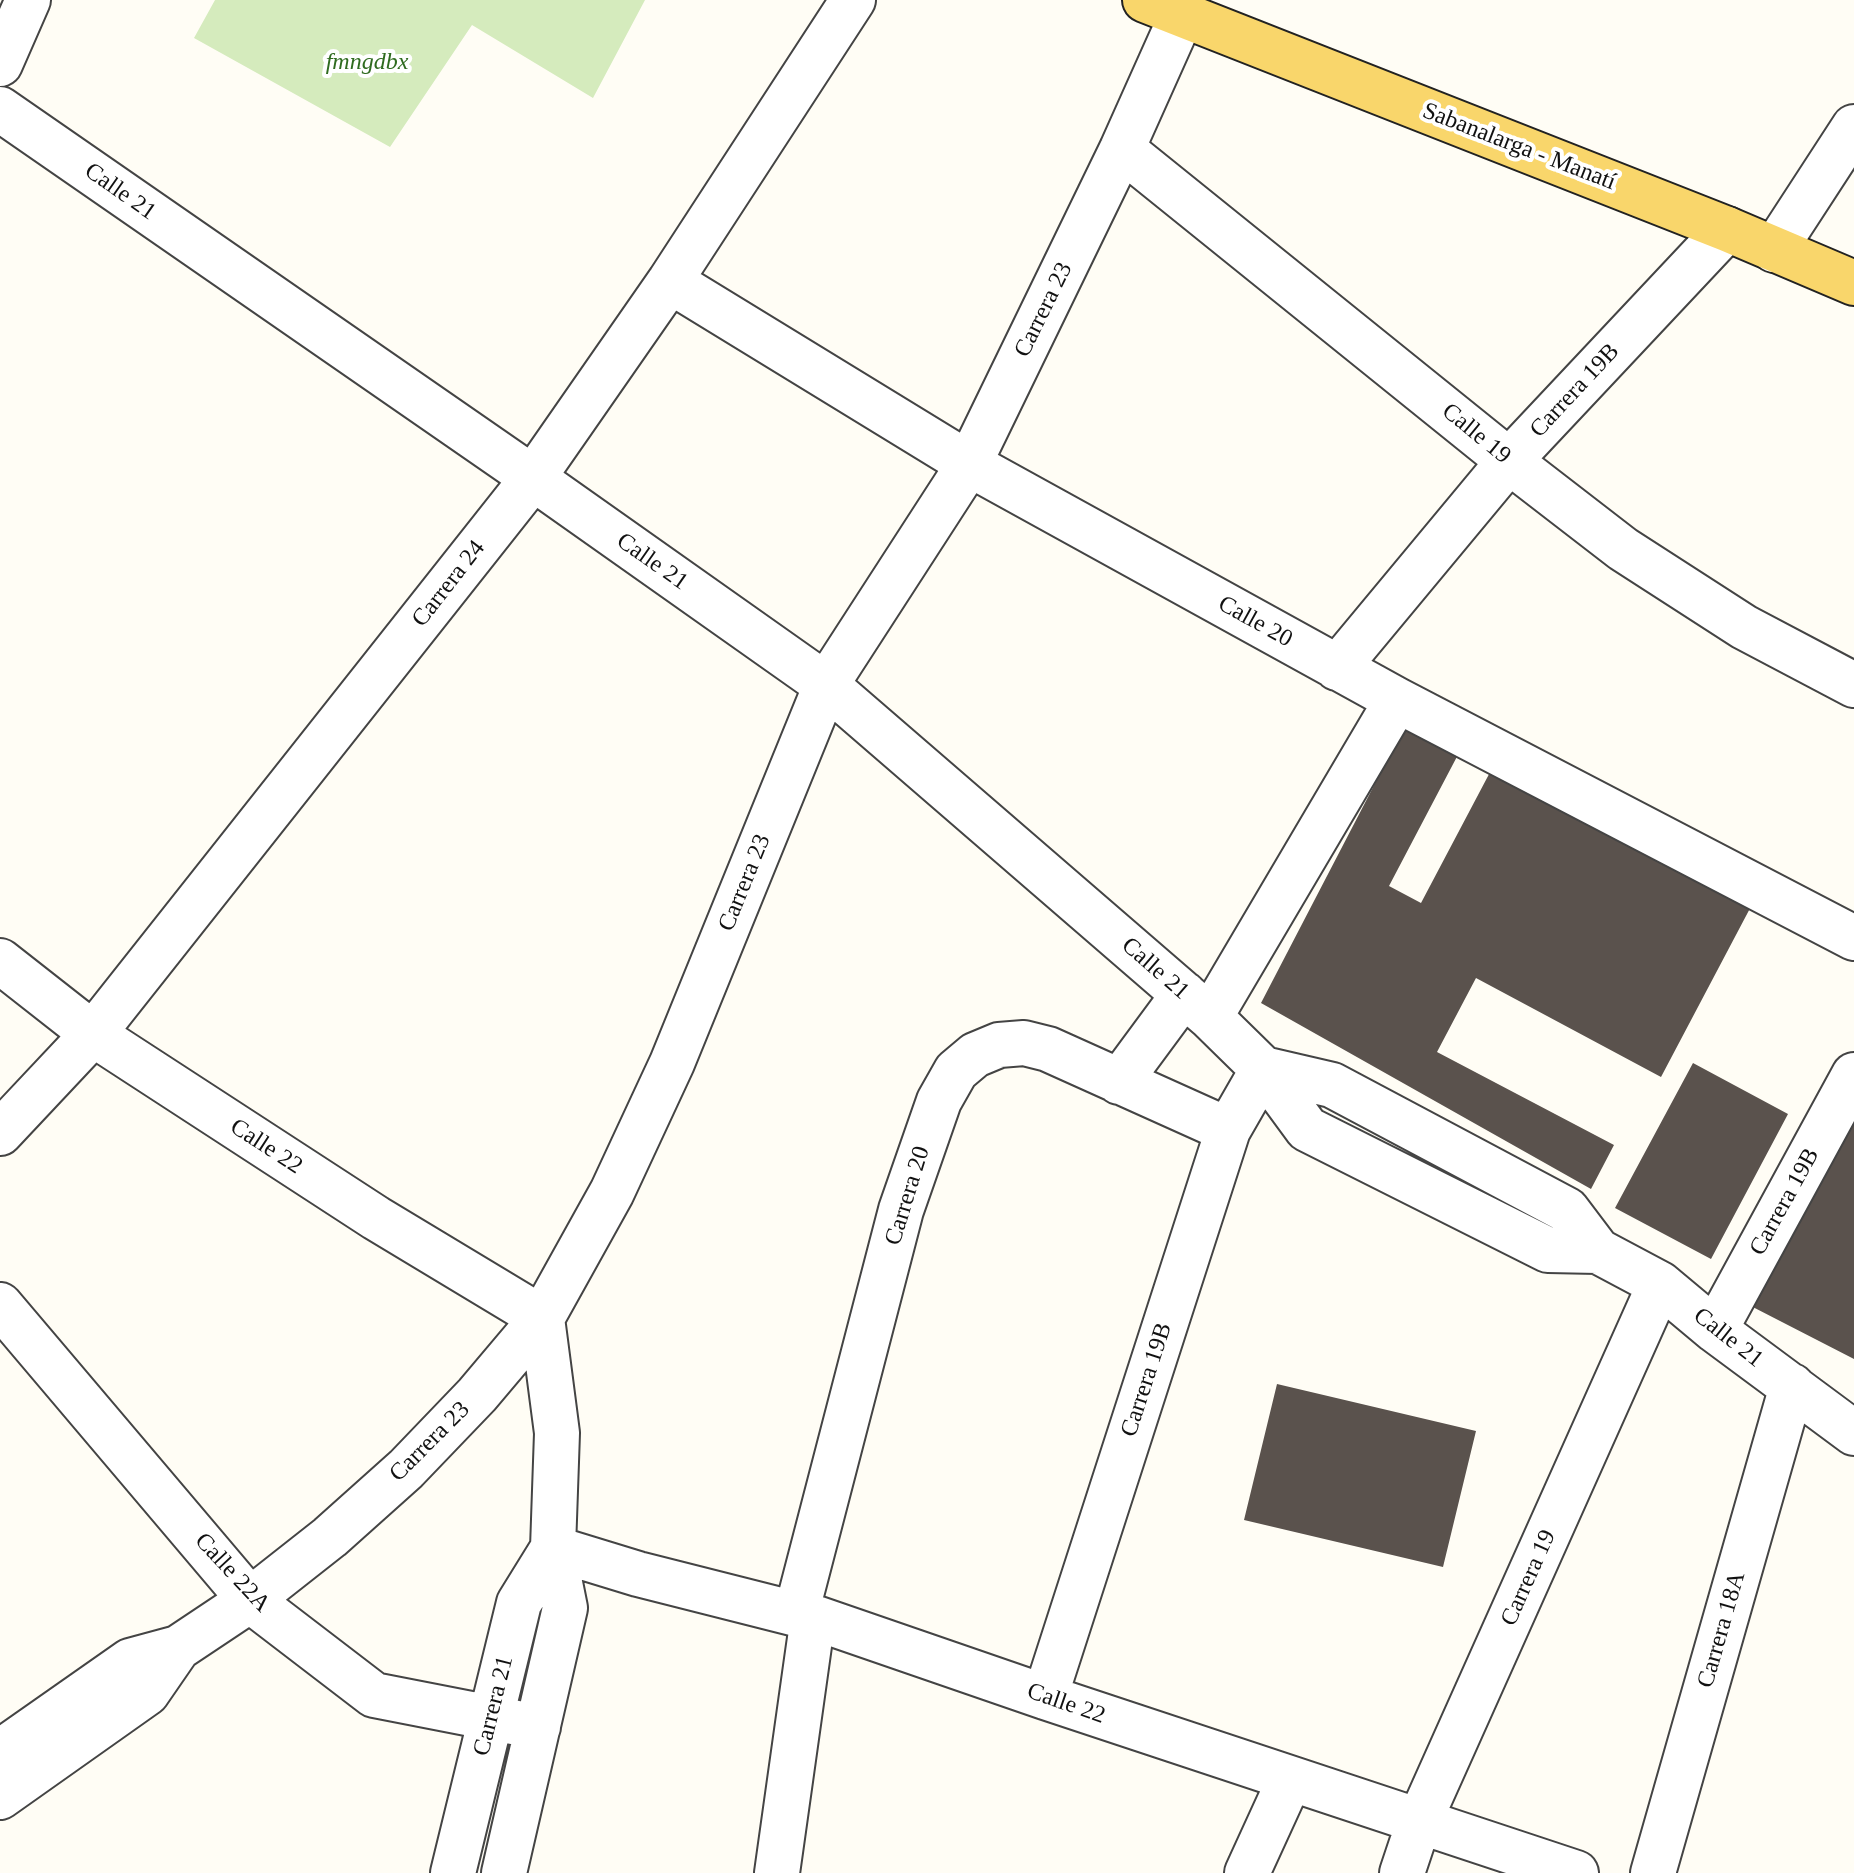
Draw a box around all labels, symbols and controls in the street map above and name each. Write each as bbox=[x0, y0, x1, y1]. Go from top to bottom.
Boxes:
park label: fmngdbx bbox=[326, 49, 408, 77]
street label: Sabanalarga - Manatí bbox=[1418, 97, 1620, 197]
street label: Calle 21 bbox=[79, 157, 161, 227]
street label: Carrera 23 bbox=[1009, 258, 1079, 362]
street label: Carrera 19B bbox=[1524, 338, 1626, 444]
street label: Calle 19 bbox=[1436, 397, 1516, 471]
street label: Calle 21 bbox=[611, 527, 693, 597]
street label: Carrera 24 bbox=[406, 535, 492, 633]
street label: Calle 20 bbox=[1213, 590, 1297, 654]
street label: Carrera 23 bbox=[713, 830, 777, 936]
street label: Calle 21 bbox=[1115, 932, 1195, 1006]
street label: Calle 22 bbox=[224, 1113, 308, 1181]
street label: Carrera 20 bbox=[879, 1143, 937, 1249]
street label: Carrera 19B bbox=[1744, 1143, 1826, 1261]
street label: Calle 21 bbox=[1687, 1302, 1769, 1374]
street label: Carrera 19B bbox=[1115, 1319, 1179, 1441]
street label: Carrera 23 bbox=[384, 1396, 476, 1488]
street label: Carrera 19 bbox=[1495, 1526, 1563, 1630]
street label: Calle 22A bbox=[188, 1527, 276, 1619]
street label: Carrera 18A bbox=[1692, 1569, 1752, 1691]
street label: Carrera 21 bbox=[468, 1653, 520, 1759]
street label: Calle 22 bbox=[1023, 1677, 1109, 1731]

